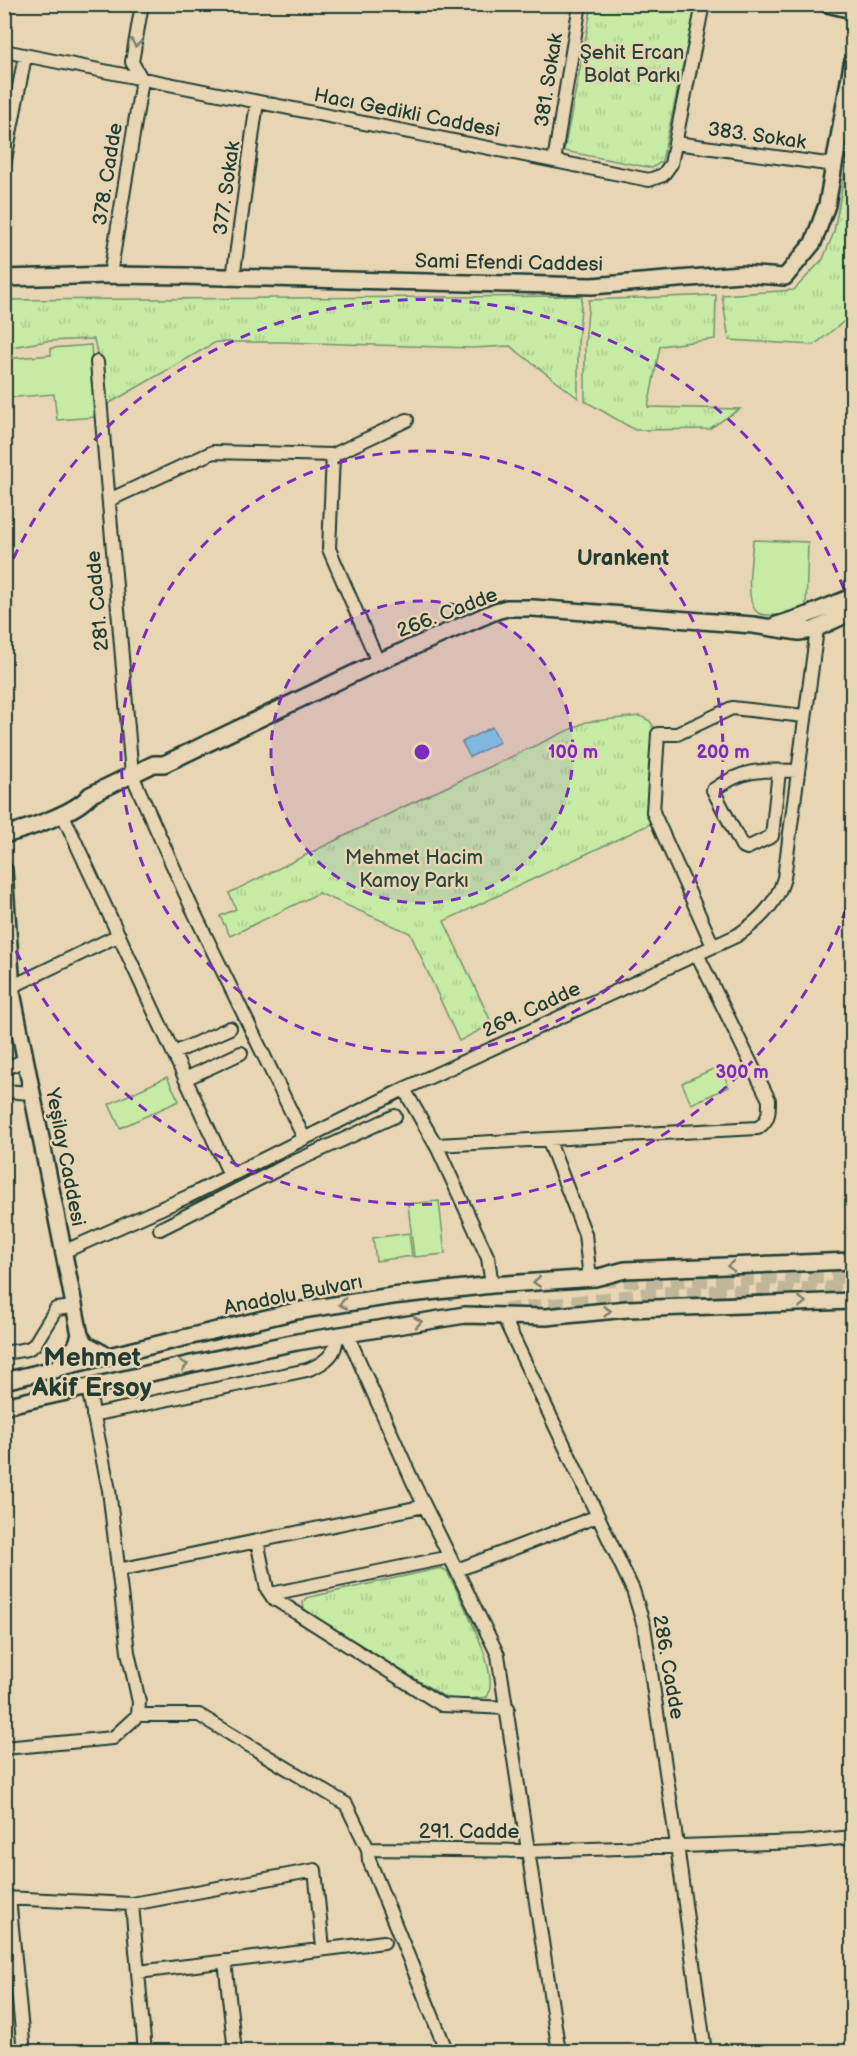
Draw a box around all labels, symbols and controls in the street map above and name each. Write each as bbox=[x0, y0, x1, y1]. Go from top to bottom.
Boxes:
street label: 381. Sokak bbox=[530, 31, 568, 129]
one-way arrow bbox=[130, 38, 143, 48]
park label: Şehit Ercan Bolat Parkı bbox=[580, 41, 684, 88]
street label: Hacı Gedikli Caddesi bbox=[312, 83, 502, 143]
street label: 383. Sokak bbox=[706, 117, 808, 155]
street label: 378. Cadde bbox=[88, 121, 128, 227]
street label: 377. Sokak bbox=[209, 139, 246, 237]
street label: Sami Efendi Caddesi bbox=[415, 249, 603, 277]
district label: Urankent bbox=[577, 545, 670, 572]
street label: 281. Cadde bbox=[82, 550, 114, 652]
street label: 266. Cadde bbox=[394, 583, 501, 643]
centre of rings bbox=[412, 742, 432, 762]
text: 100 m bbox=[548, 742, 598, 763]
text: 200 m bbox=[696, 742, 750, 763]
park label: Mehmet Hacim Kamoy Parkı bbox=[345, 846, 483, 893]
street label: 269. Cadde bbox=[479, 977, 584, 1043]
text: 300 m bbox=[715, 1062, 769, 1083]
street label: Yeşilay Caddesi bbox=[40, 1085, 90, 1228]
one-way arrow bbox=[727, 1260, 736, 1272]
street label: Anadolu Bulvarı bbox=[222, 1270, 364, 1320]
one-way arrow bbox=[532, 1276, 541, 1289]
one-way arrow bbox=[797, 1296, 806, 1309]
one-way arrow bbox=[338, 1297, 348, 1309]
one-way arrow bbox=[603, 1305, 612, 1318]
one-way arrow bbox=[413, 1317, 422, 1329]
district label: Mehmet Akif Ersoy bbox=[31, 1343, 152, 1404]
one-way arrow bbox=[179, 1360, 189, 1373]
street label: 286. Cadde bbox=[647, 1613, 689, 1721]
street label: 291. Cadde bbox=[419, 1820, 519, 1844]

